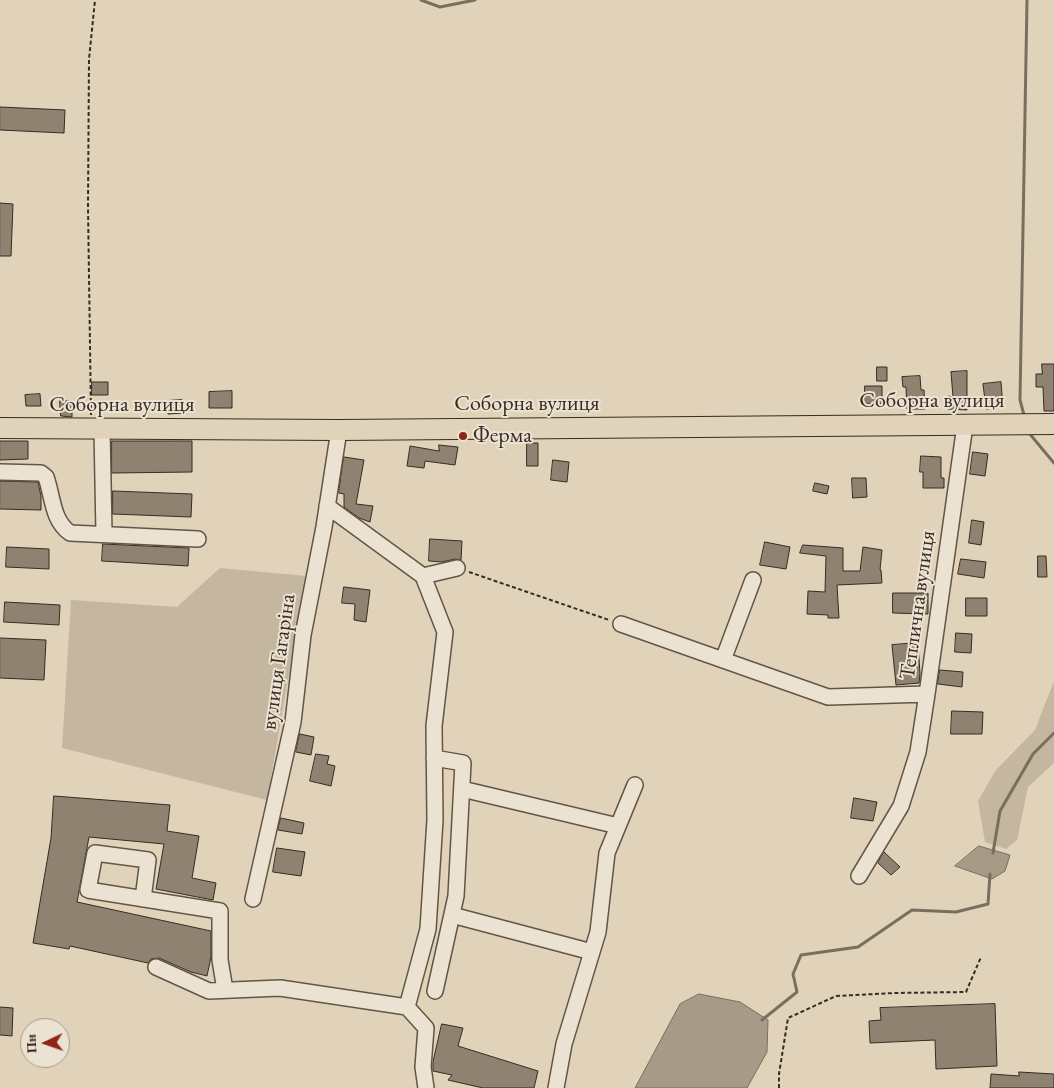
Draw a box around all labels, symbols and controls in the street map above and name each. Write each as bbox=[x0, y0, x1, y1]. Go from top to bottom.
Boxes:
street label: Соборна вулиця bbox=[859, 388, 1005, 414]
street label: Соборна вулиця bbox=[454, 391, 600, 417]
street label: Соборна вулиця bbox=[49, 392, 195, 418]
place label: Ферма bbox=[473, 423, 532, 449]
marker: Ферма bbox=[457, 430, 469, 442]
street label: Теплична вулиця bbox=[894, 529, 942, 681]
street label: вулиця Гагаріна bbox=[256, 592, 302, 732]
north arrow bbox=[20, 1018, 70, 1068]
text: Пн bbox=[22, 1034, 41, 1054]

